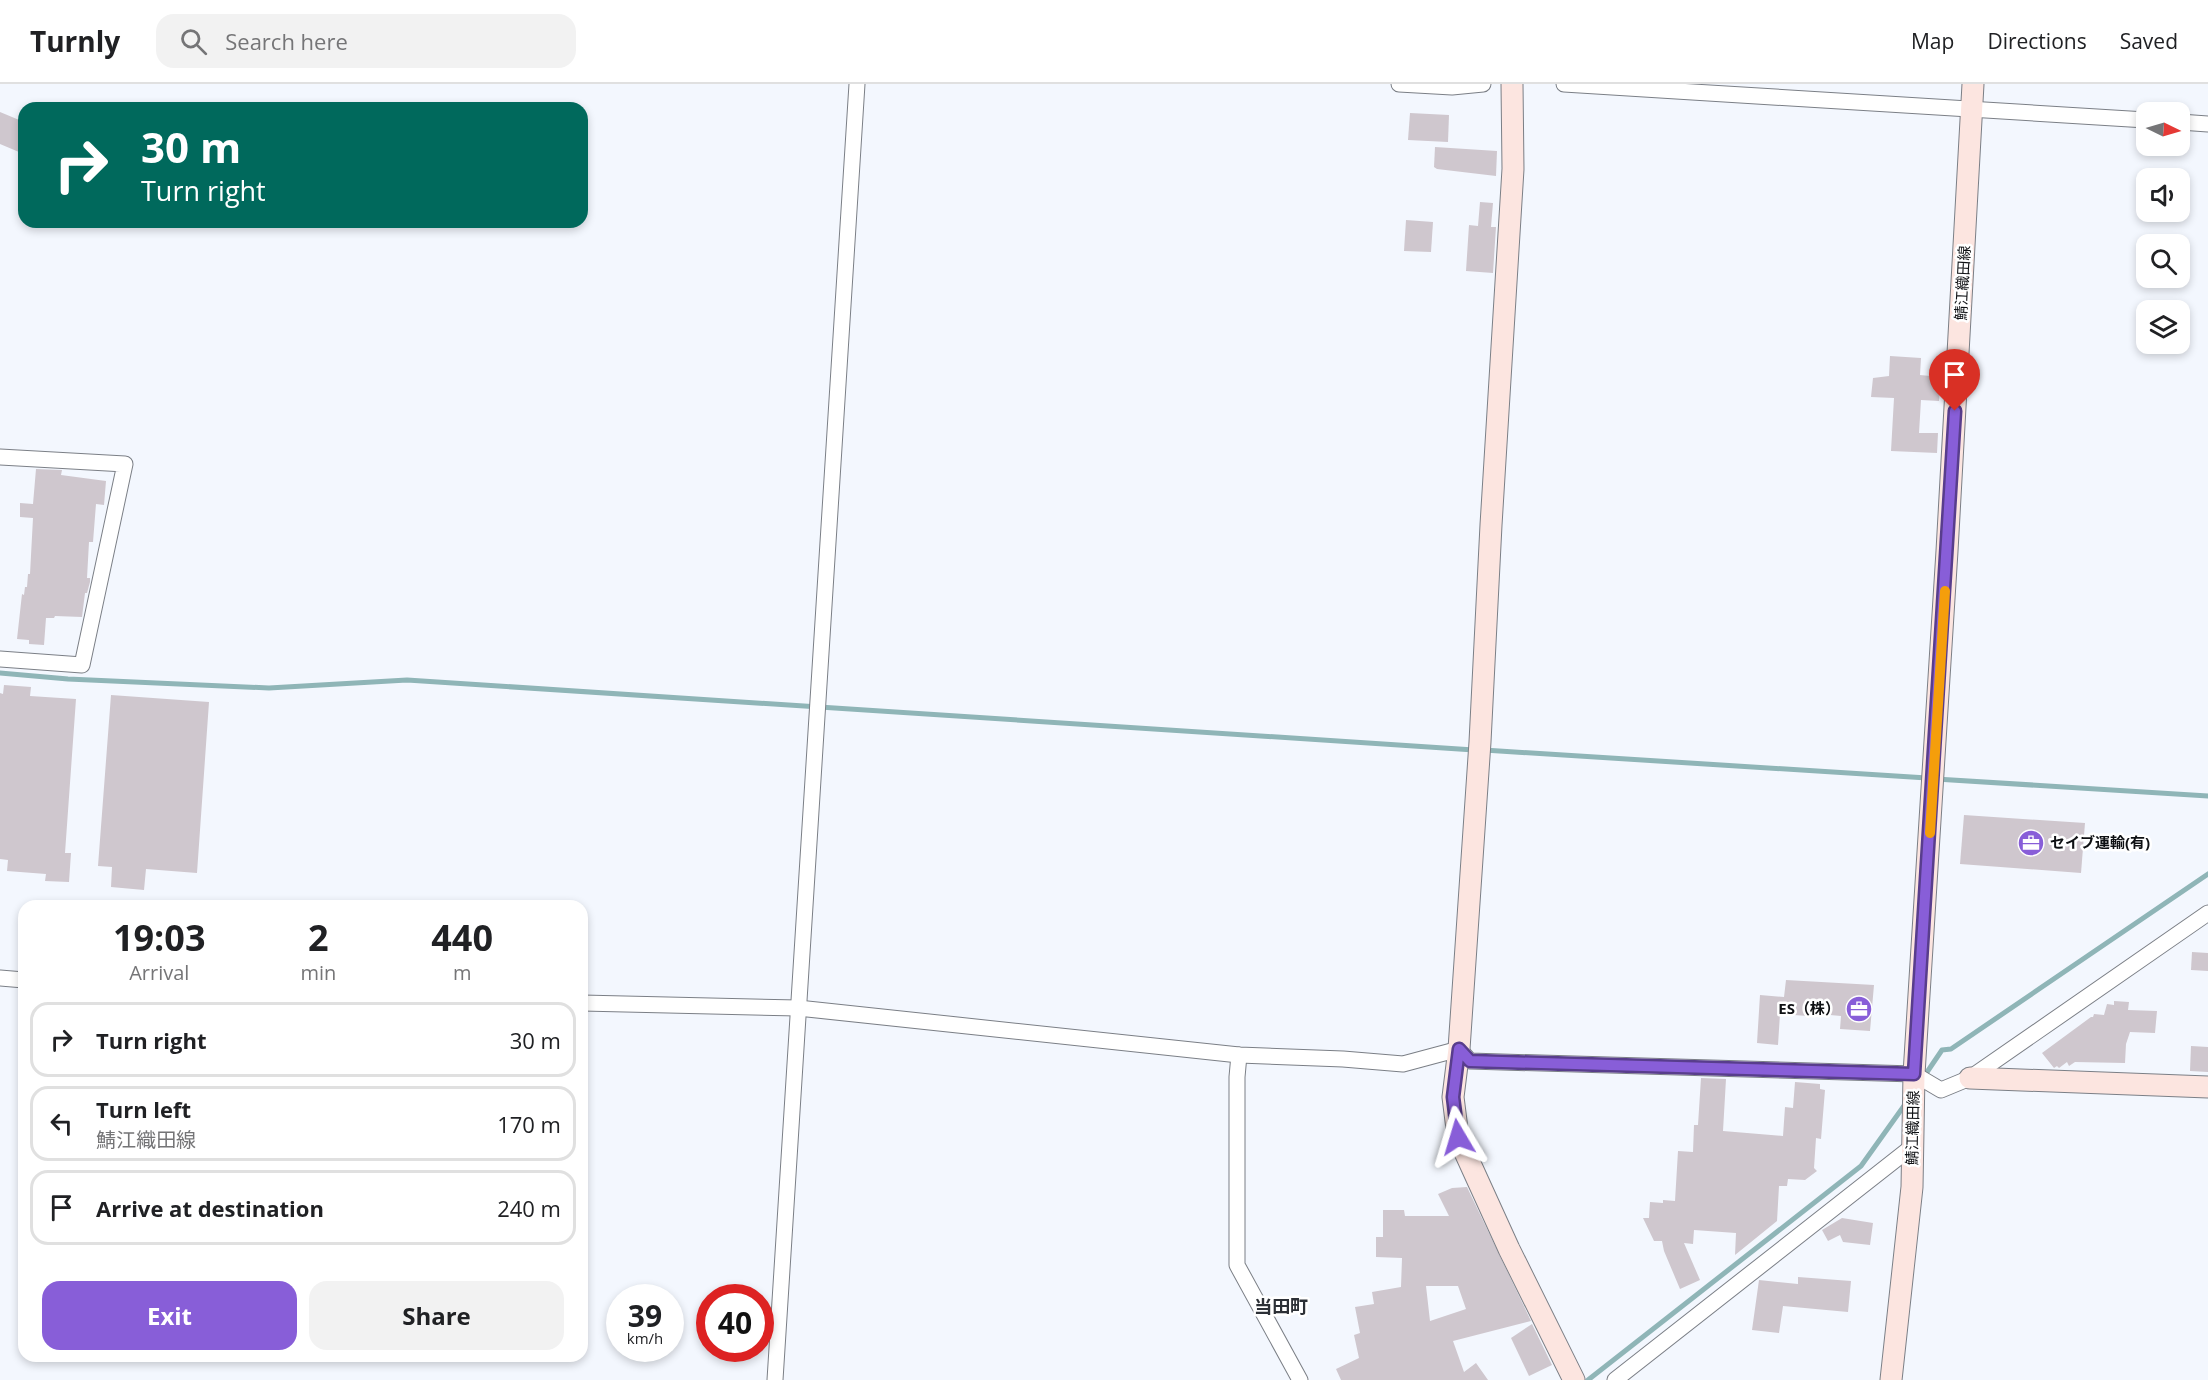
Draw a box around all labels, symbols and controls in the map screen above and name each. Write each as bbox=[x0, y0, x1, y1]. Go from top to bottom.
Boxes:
search box bbox=[156, 14, 576, 68]
text: Turnly bbox=[30, 22, 120, 60]
icon: search bbox=[177, 25, 210, 58]
text: Search here bbox=[225, 26, 348, 56]
text: Map bbox=[1911, 27, 1954, 55]
text: Directions bbox=[1987, 27, 2087, 55]
text: Saved bbox=[2120, 27, 2178, 55]
north arrow bbox=[2136, 102, 2190, 156]
map controls bbox=[2136, 102, 2190, 354]
text: 30 m bbox=[141, 118, 241, 175]
icon: right bbox=[42, 126, 120, 204]
button: sound bbox=[2136, 168, 2190, 222]
text: Turn right bbox=[141, 172, 266, 209]
button: search bbox=[2136, 234, 2190, 288]
street label: 鯖江織田線 bbox=[1950, 245, 1974, 321]
button: layers bbox=[2136, 300, 2190, 354]
pin bbox=[1929, 349, 1980, 411]
icon: arrive bbox=[1938, 358, 1971, 391]
office icon: セイブ運輸(有) bbox=[2016, 828, 2046, 858]
place label: セイブ運輸(有) bbox=[2050, 832, 2150, 852]
text: 19:03 bbox=[113, 913, 206, 962]
text: 2 bbox=[308, 913, 329, 962]
text: 440 bbox=[431, 913, 493, 962]
text: Arrival bbox=[129, 959, 189, 986]
text: min bbox=[300, 959, 336, 986]
text: m bbox=[453, 959, 471, 986]
office icon: ES（株） bbox=[1844, 994, 1874, 1024]
place label: ES（株） bbox=[1778, 998, 1840, 1018]
icon: right bbox=[45, 1023, 78, 1056]
text: Turn right bbox=[96, 1025, 207, 1055]
text: 30 m bbox=[510, 1025, 561, 1055]
street label: 鯖江織田線 bbox=[1901, 1090, 1923, 1166]
text: Turn left bbox=[96, 1094, 191, 1124]
position arrow bbox=[1426, 1105, 1490, 1169]
icon: left bbox=[45, 1107, 78, 1140]
text: 170 m bbox=[497, 1109, 561, 1139]
text: 鯖江織田線 bbox=[96, 1126, 196, 1153]
icon: arrive bbox=[45, 1191, 78, 1224]
text: Arrive at destination bbox=[96, 1193, 324, 1223]
text: 240 m bbox=[497, 1193, 561, 1223]
button: Exit bbox=[42, 1281, 297, 1350]
button: Share bbox=[309, 1281, 564, 1350]
speed limit sign: 40 bbox=[696, 1284, 774, 1362]
district label: 当田町 bbox=[1254, 1294, 1308, 1318]
text: 39 bbox=[628, 1295, 662, 1336]
text: km/h bbox=[627, 1328, 663, 1348]

